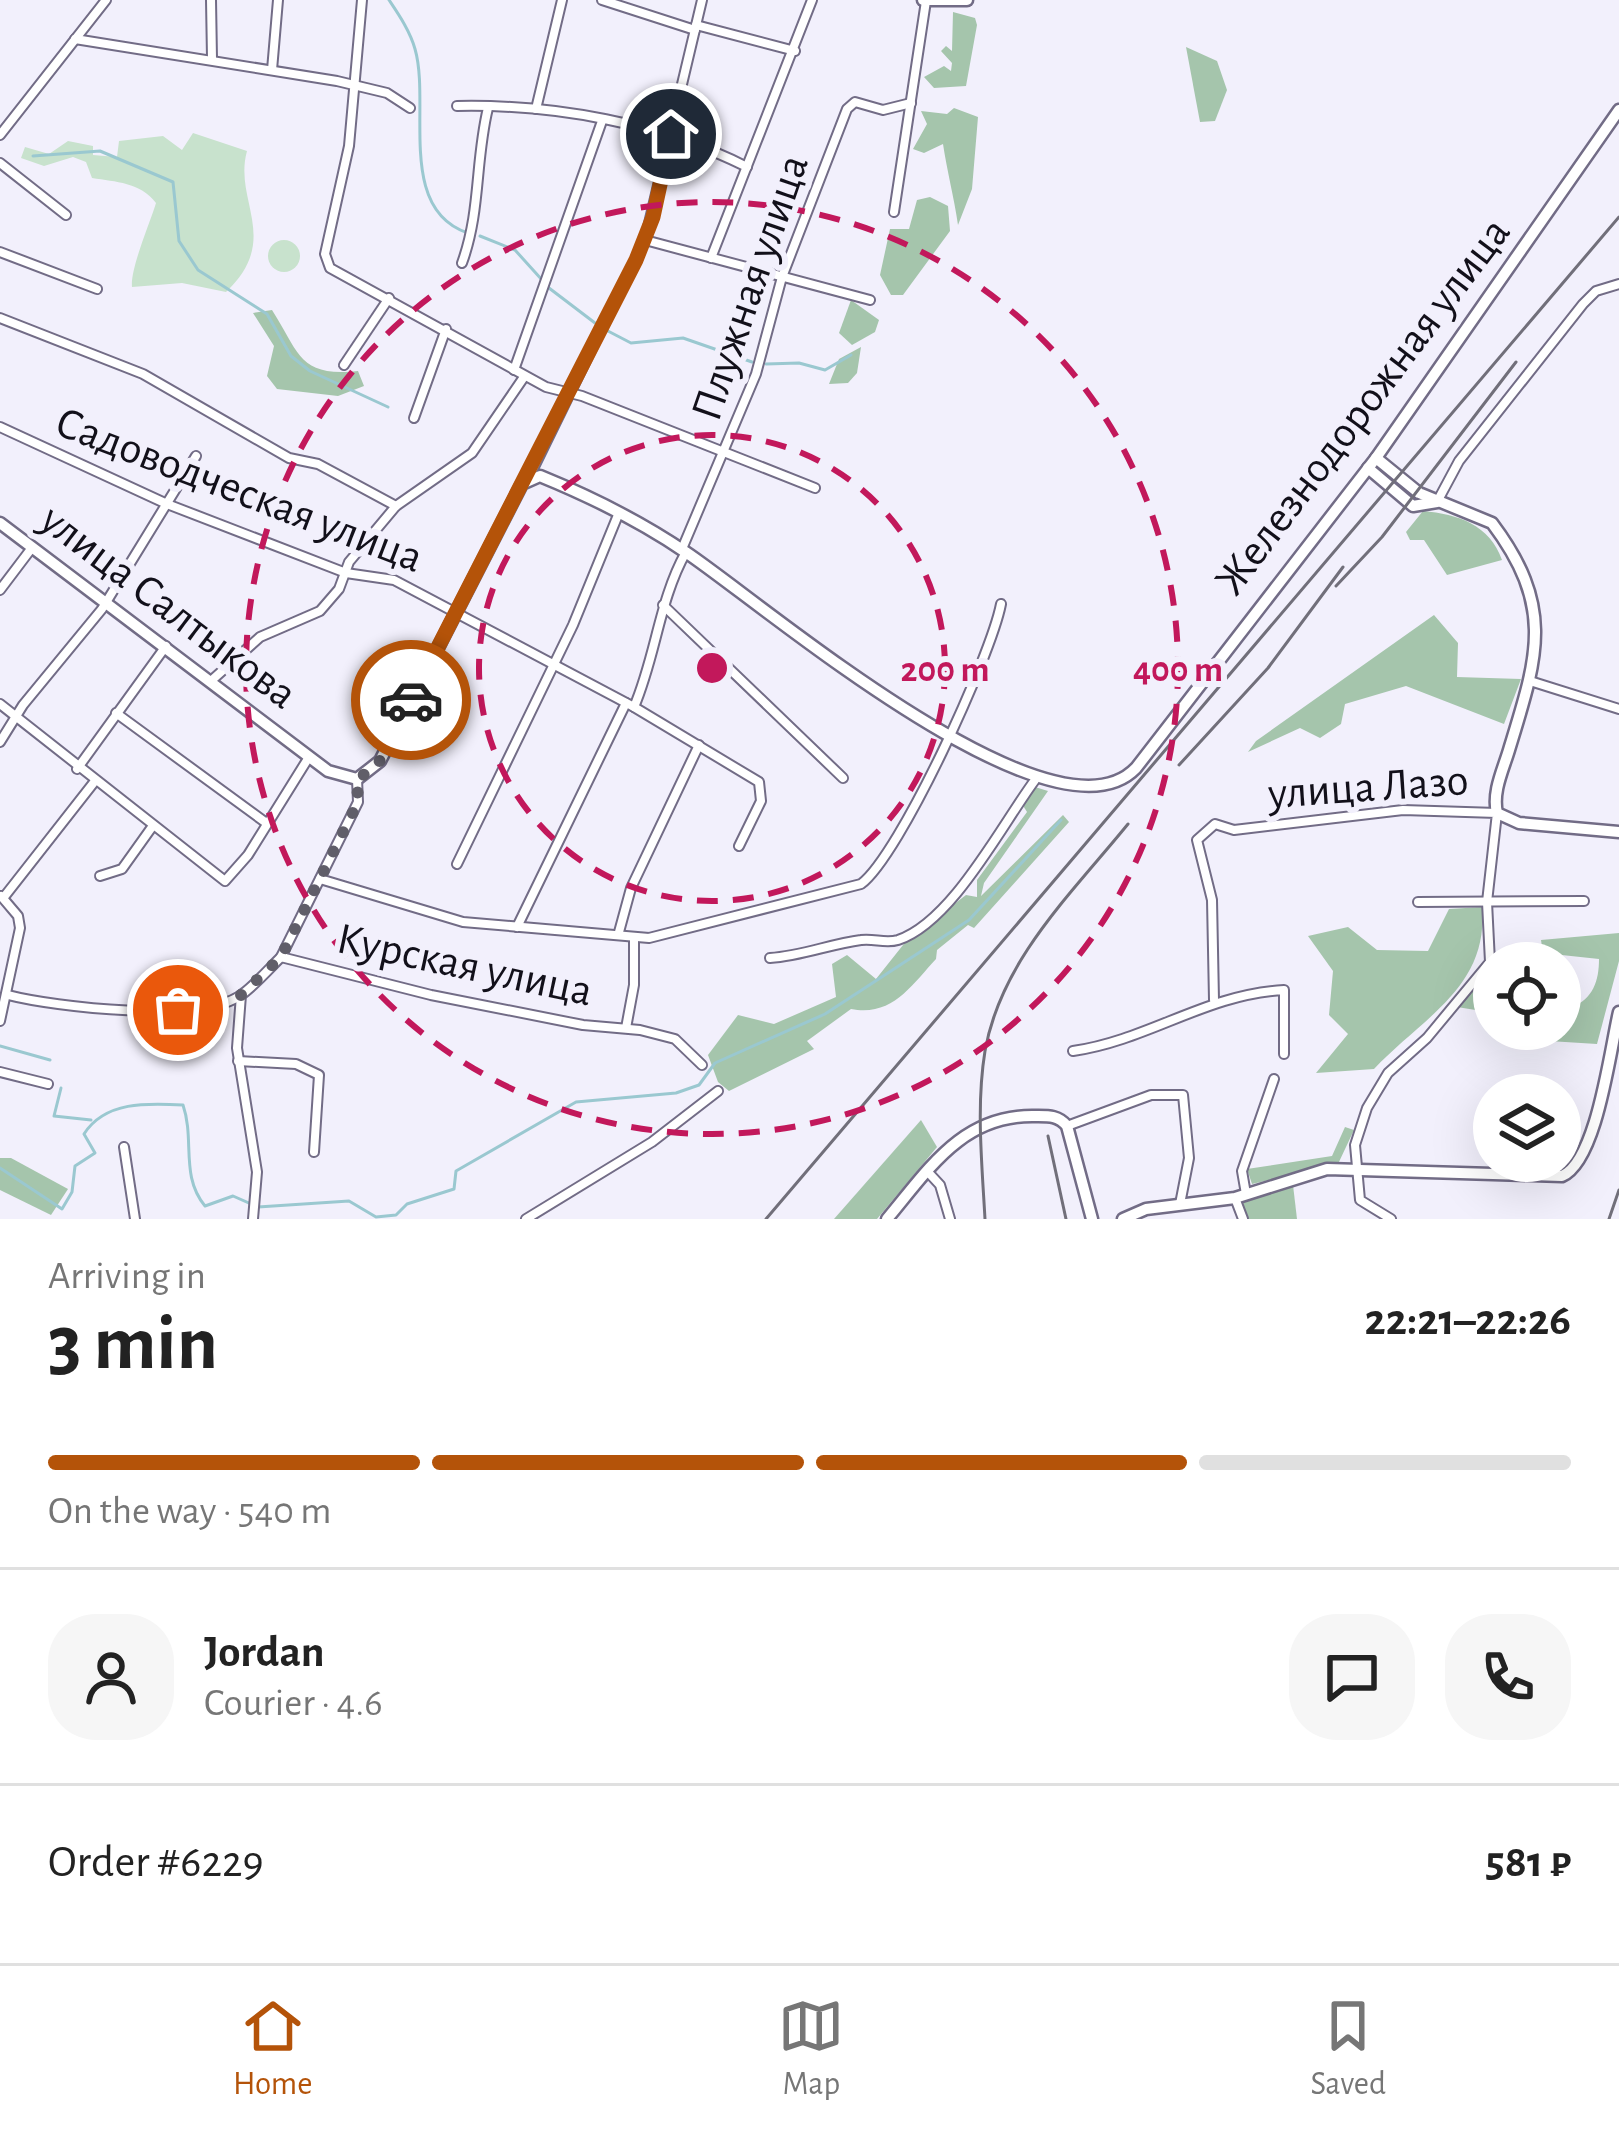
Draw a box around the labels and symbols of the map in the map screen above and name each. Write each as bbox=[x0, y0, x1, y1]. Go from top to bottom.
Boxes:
pin bbox=[620, 83, 722, 185]
street label: Плужная улица bbox=[684, 149, 817, 427]
street label: Железнодорожная улица bbox=[1207, 210, 1519, 603]
street label: Садоводческая улица bbox=[49, 400, 429, 581]
street label: улица Салтыкова bbox=[31, 496, 305, 718]
courier bbox=[351, 640, 471, 760]
centre of rings bbox=[691, 647, 733, 689]
text: 200 m bbox=[901, 652, 989, 688]
text: 400 m bbox=[1133, 652, 1223, 688]
street label: улица Лазо bbox=[1266, 758, 1470, 817]
street label: Курская улица bbox=[333, 916, 596, 1015]
pin bbox=[127, 959, 229, 1061]

